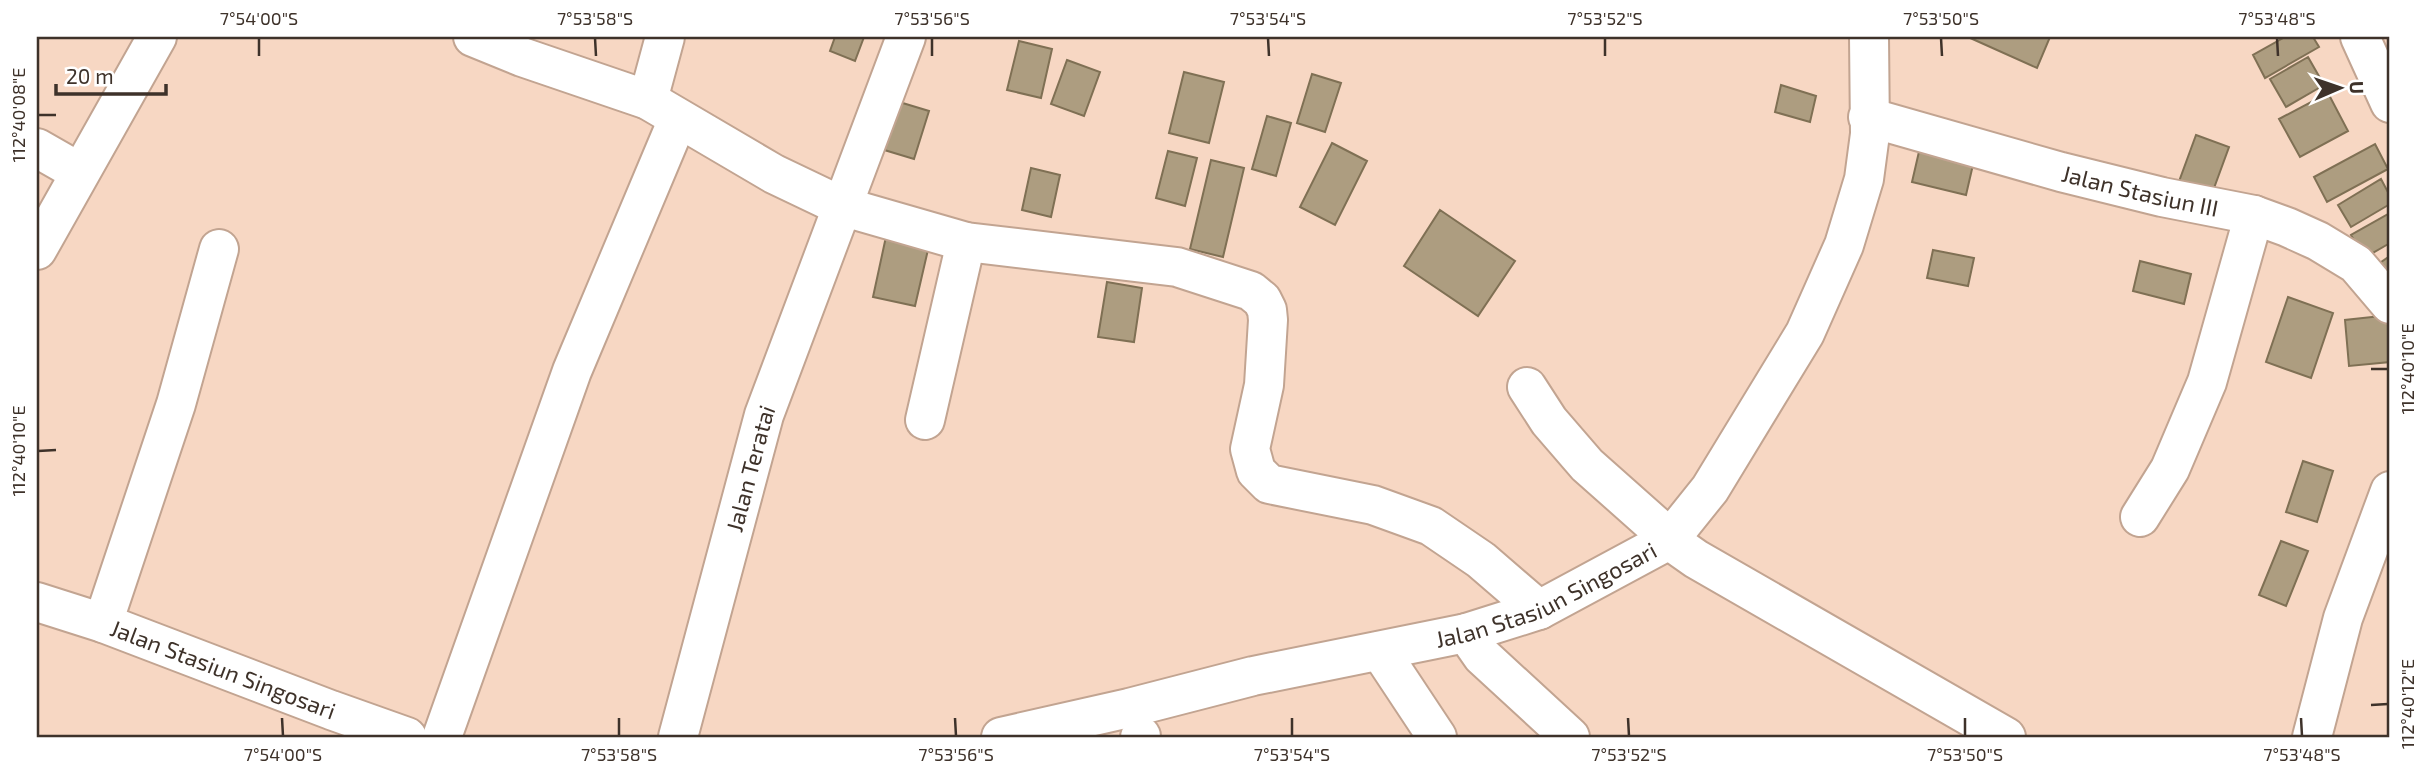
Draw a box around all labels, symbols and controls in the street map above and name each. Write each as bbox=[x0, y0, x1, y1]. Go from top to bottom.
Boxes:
text: 7°54'00"S bbox=[220, 7, 298, 29]
text: 7°53'58"S bbox=[557, 7, 633, 29]
text: 7°53'56"S bbox=[894, 7, 970, 29]
text: 7°53'54"S bbox=[1230, 7, 1306, 29]
text: 7°53'52"S bbox=[1567, 7, 1643, 29]
text: 7°53'50"S bbox=[1903, 7, 1979, 29]
text: 7°53'48"S bbox=[2238, 7, 2316, 29]
scale bar bbox=[56, 52, 166, 96]
north arrow bbox=[2304, 52, 2374, 122]
text: 20 m bbox=[66, 63, 114, 88]
text: 112°40'08"E bbox=[7, 68, 29, 162]
text: U bbox=[2346, 80, 2369, 94]
street label: Jalan Stasiun III bbox=[2059, 159, 2221, 222]
text: 112°40'10"E bbox=[2396, 323, 2418, 415]
street label: Jalan Teratai bbox=[719, 401, 781, 535]
text: 112°40'10"E bbox=[7, 405, 29, 497]
street label: Jalan Stasiun Singosari bbox=[1433, 535, 1661, 653]
street label: Jalan Stasiun Singosari bbox=[107, 613, 340, 725]
text: 112°40'12"E bbox=[2396, 659, 2418, 749]
text: 7°54'00"S bbox=[244, 743, 322, 765]
text: 7°53'58"S bbox=[581, 743, 657, 765]
text: 7°53'56"S bbox=[918, 743, 994, 765]
text: 7°53'54"S bbox=[1254, 743, 1330, 765]
text: 7°53'52"S bbox=[1591, 743, 1667, 765]
text: 7°53'50"S bbox=[1927, 743, 2003, 765]
text: 7°53'48"S bbox=[2263, 743, 2341, 765]

